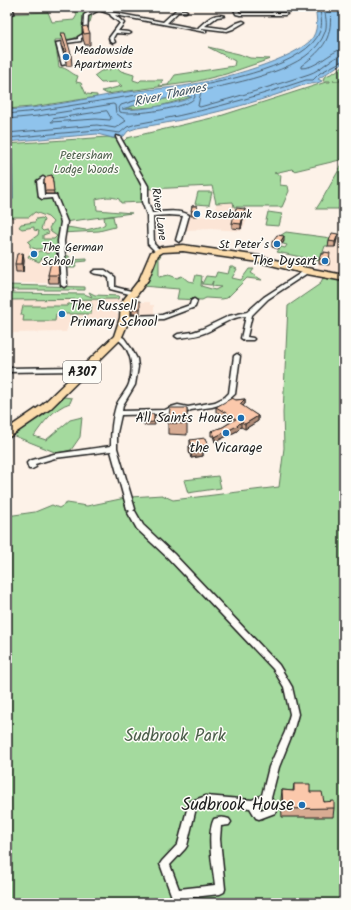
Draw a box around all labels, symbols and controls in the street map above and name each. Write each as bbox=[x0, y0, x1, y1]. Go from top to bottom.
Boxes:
place label: Meadowside Apartments bbox=[74, 41, 134, 74]
marker: Meadowside Apartments bbox=[61, 52, 71, 62]
water label: River Thames bbox=[132, 77, 209, 113]
park label: Petersham Lodge Woods bbox=[53, 146, 119, 179]
street label: River Lane bbox=[146, 186, 172, 242]
place label: Rosebank bbox=[205, 205, 252, 224]
marker: Rosebank bbox=[192, 209, 202, 219]
place label: St Peter’s bbox=[219, 235, 269, 254]
place label: The German School bbox=[42, 238, 103, 271]
marker: St Peter’s bbox=[272, 239, 282, 249]
marker: The German School bbox=[29, 249, 39, 259]
place label: The Dysart bbox=[252, 250, 318, 272]
marker: The Dysart bbox=[320, 256, 330, 266]
place label: The Russell Primary School bbox=[70, 295, 158, 333]
marker: The Russell Primary School bbox=[57, 309, 67, 319]
road number: A307 bbox=[63, 361, 101, 383]
place label: All Saints House bbox=[136, 407, 234, 429]
marker: All Saints House bbox=[236, 413, 246, 423]
marker: the Vicarage bbox=[221, 428, 231, 438]
place label: the Vicarage bbox=[190, 437, 263, 459]
park label: Sudbrook Park bbox=[124, 723, 227, 750]
place label: Sudbrook House bbox=[181, 792, 294, 819]
marker: Sudbrook House bbox=[297, 800, 307, 810]

